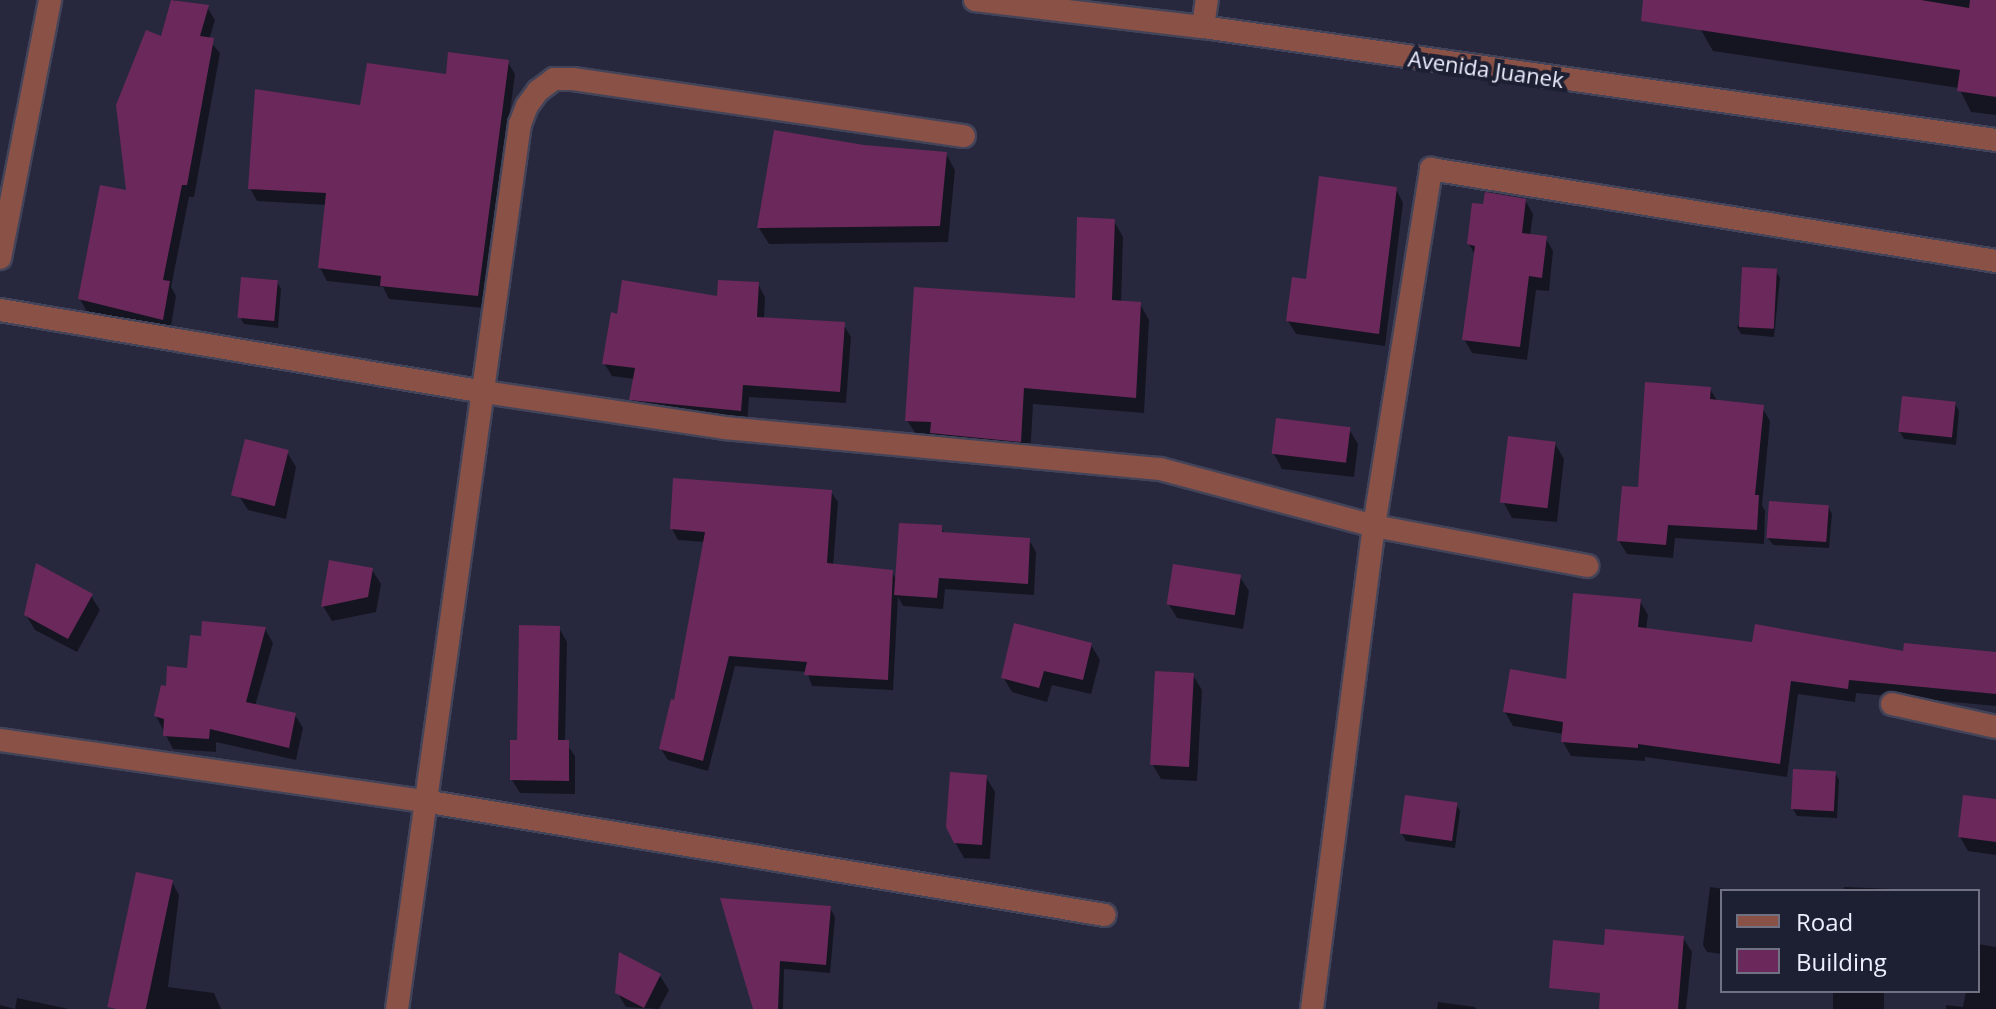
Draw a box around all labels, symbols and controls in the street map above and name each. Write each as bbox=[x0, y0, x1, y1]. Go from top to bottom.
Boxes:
street label: Avenida Juanek bbox=[1407, 45, 1565, 93]
legend bbox=[1720, 889, 1980, 993]
text: Road bbox=[1796, 905, 1853, 938]
text: Building bbox=[1796, 945, 1887, 978]

